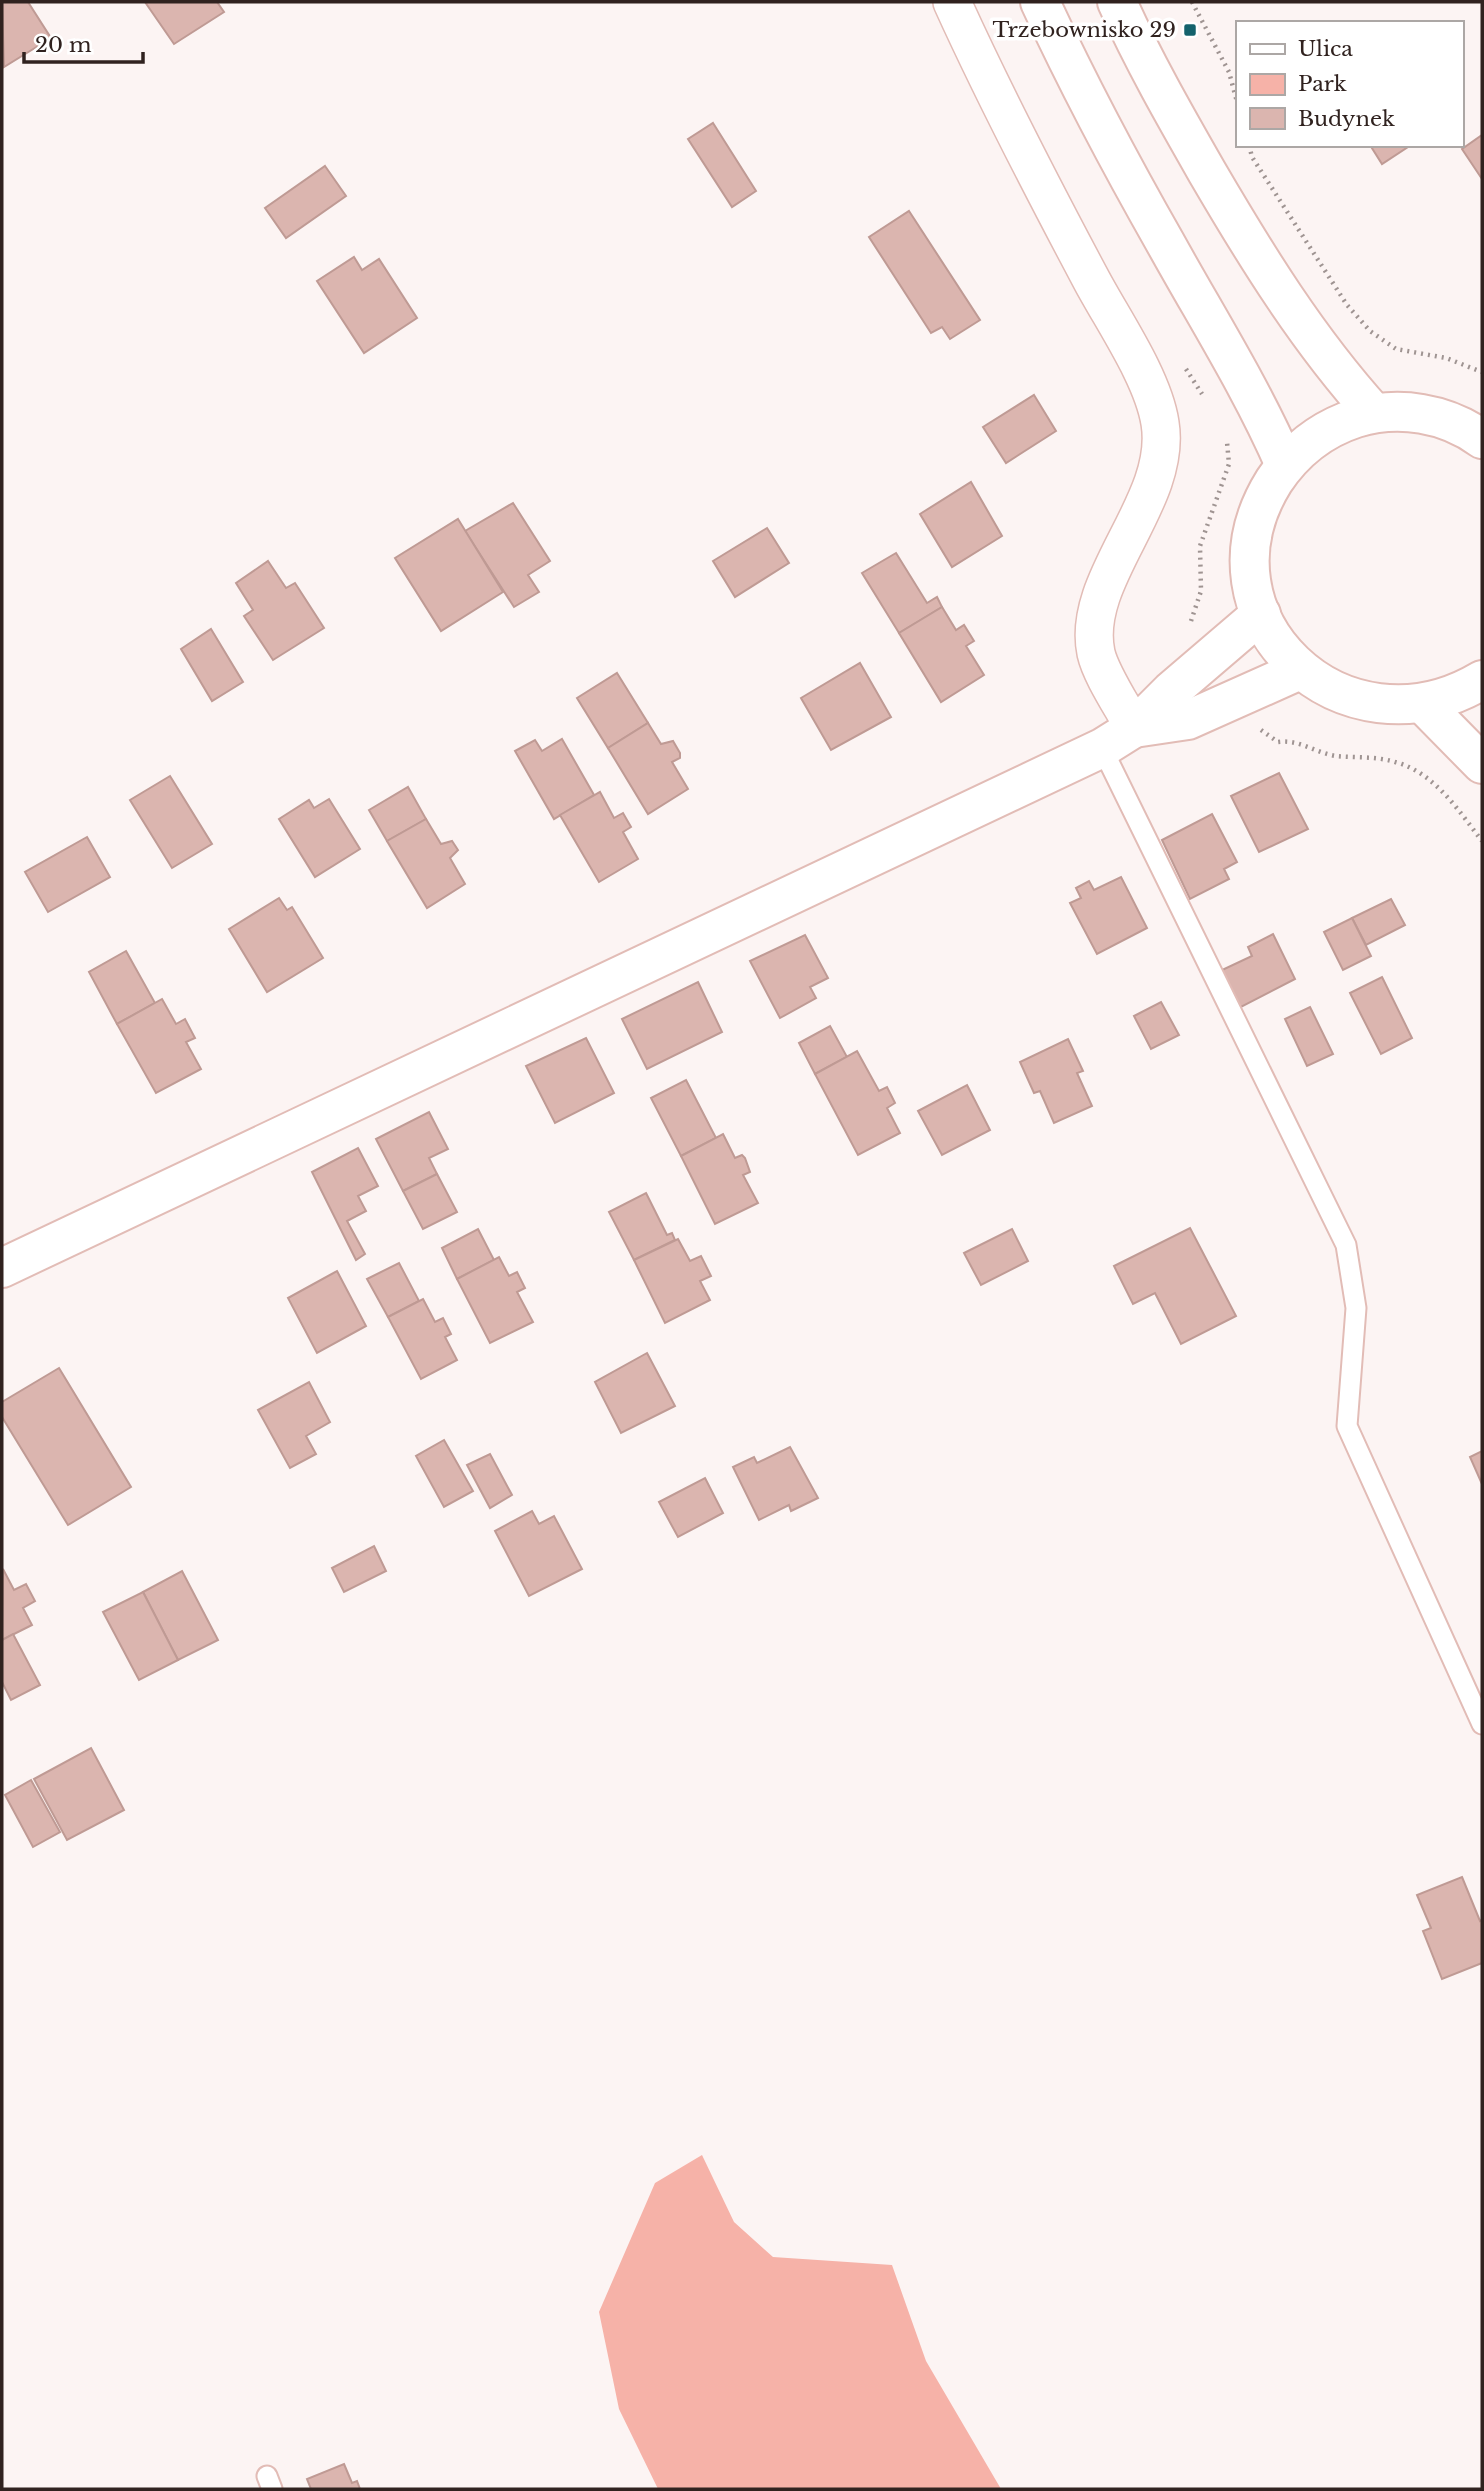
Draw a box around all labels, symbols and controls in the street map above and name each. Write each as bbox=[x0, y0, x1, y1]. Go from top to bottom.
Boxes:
place label: Trzebownisko 29 bbox=[992, 17, 1176, 43]
scale bar bbox=[24, 21, 144, 65]
legend bbox=[1236, 21, 1463, 147]
marker: Trzebownisko 29 bbox=[1182, 22, 1198, 38]
text: 20 m bbox=[35, 32, 92, 58]
text: Ulica bbox=[1298, 36, 1353, 62]
text: Park bbox=[1298, 71, 1347, 97]
text: Budynek bbox=[1298, 106, 1395, 132]

